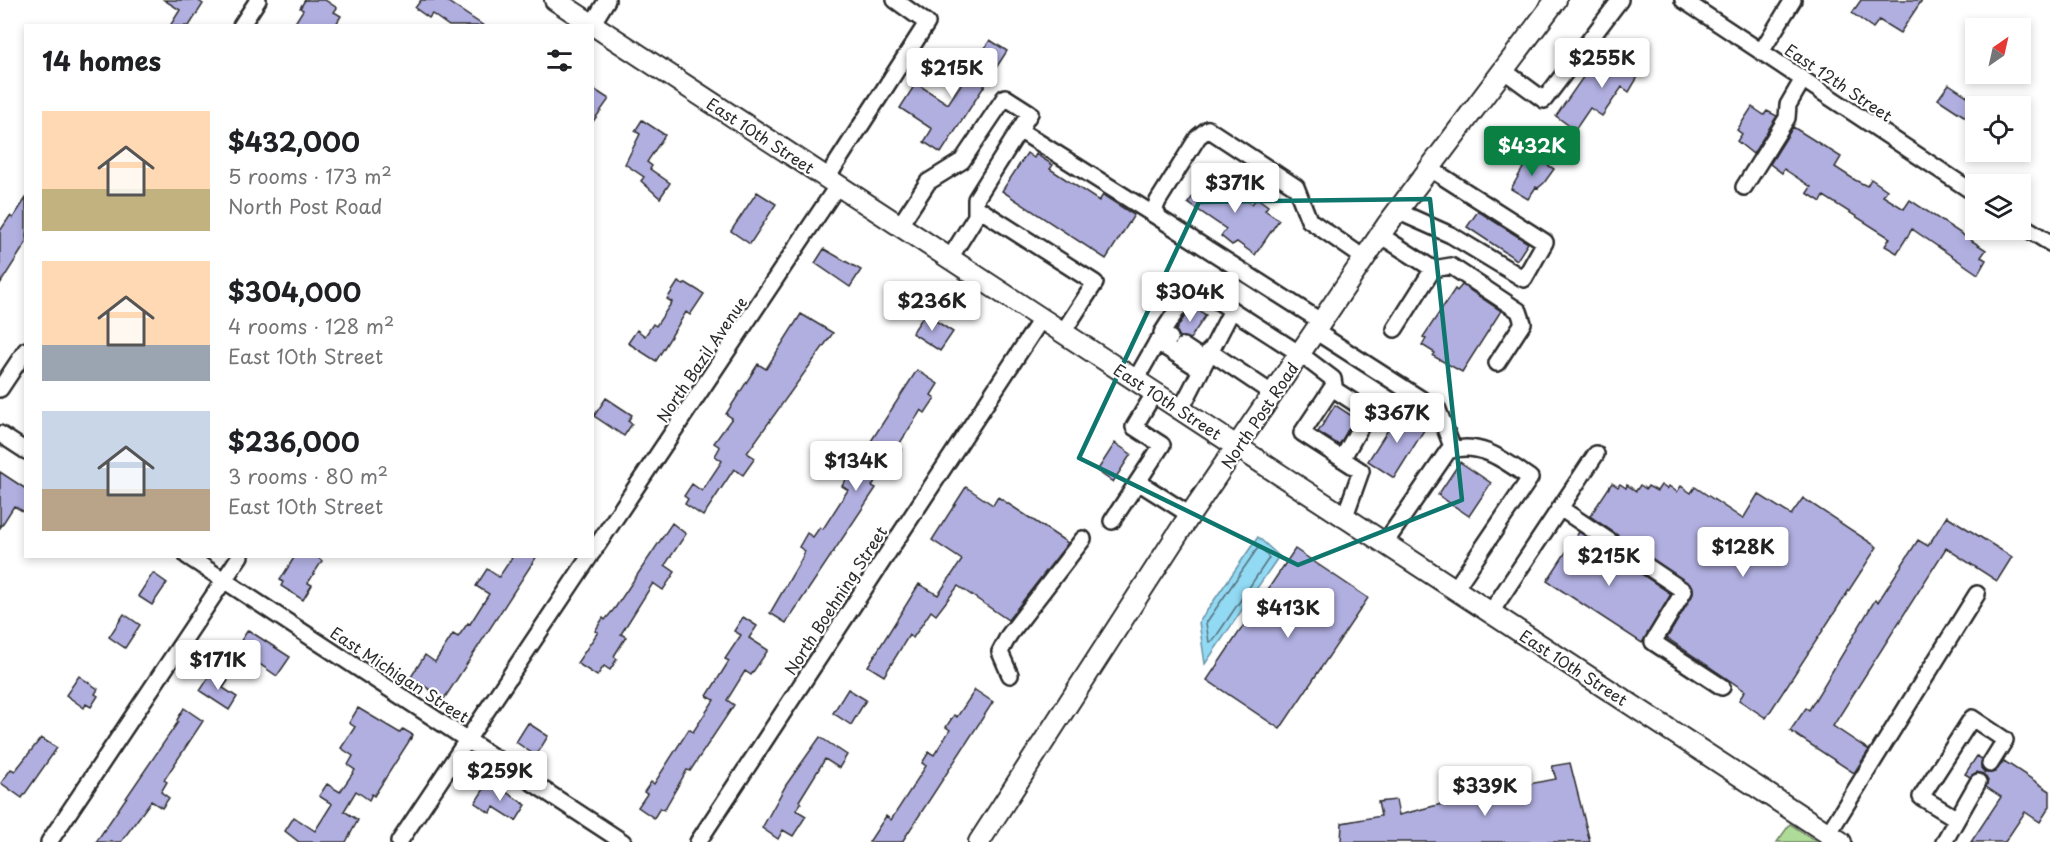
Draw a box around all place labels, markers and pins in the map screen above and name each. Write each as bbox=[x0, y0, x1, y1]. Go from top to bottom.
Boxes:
pin: $255K bbox=[1560, 38, 1644, 89]
pin: $215K bbox=[910, 48, 994, 99]
pin: $432K bbox=[1490, 126, 1574, 177]
pin: $371K bbox=[1193, 163, 1277, 214]
pin: $304K bbox=[1148, 272, 1232, 323]
pin: $236K bbox=[890, 281, 974, 332]
pin: $367K bbox=[1355, 393, 1439, 444]
pin: $134K bbox=[814, 441, 898, 492]
pin: $128K bbox=[1701, 527, 1785, 578]
pin: $215K bbox=[1567, 536, 1651, 587]
pin: $413K bbox=[1246, 588, 1330, 639]
pin: $171K bbox=[176, 640, 260, 691]
pin: $259K bbox=[458, 751, 542, 802]
pin: $339K bbox=[1443, 766, 1527, 817]

